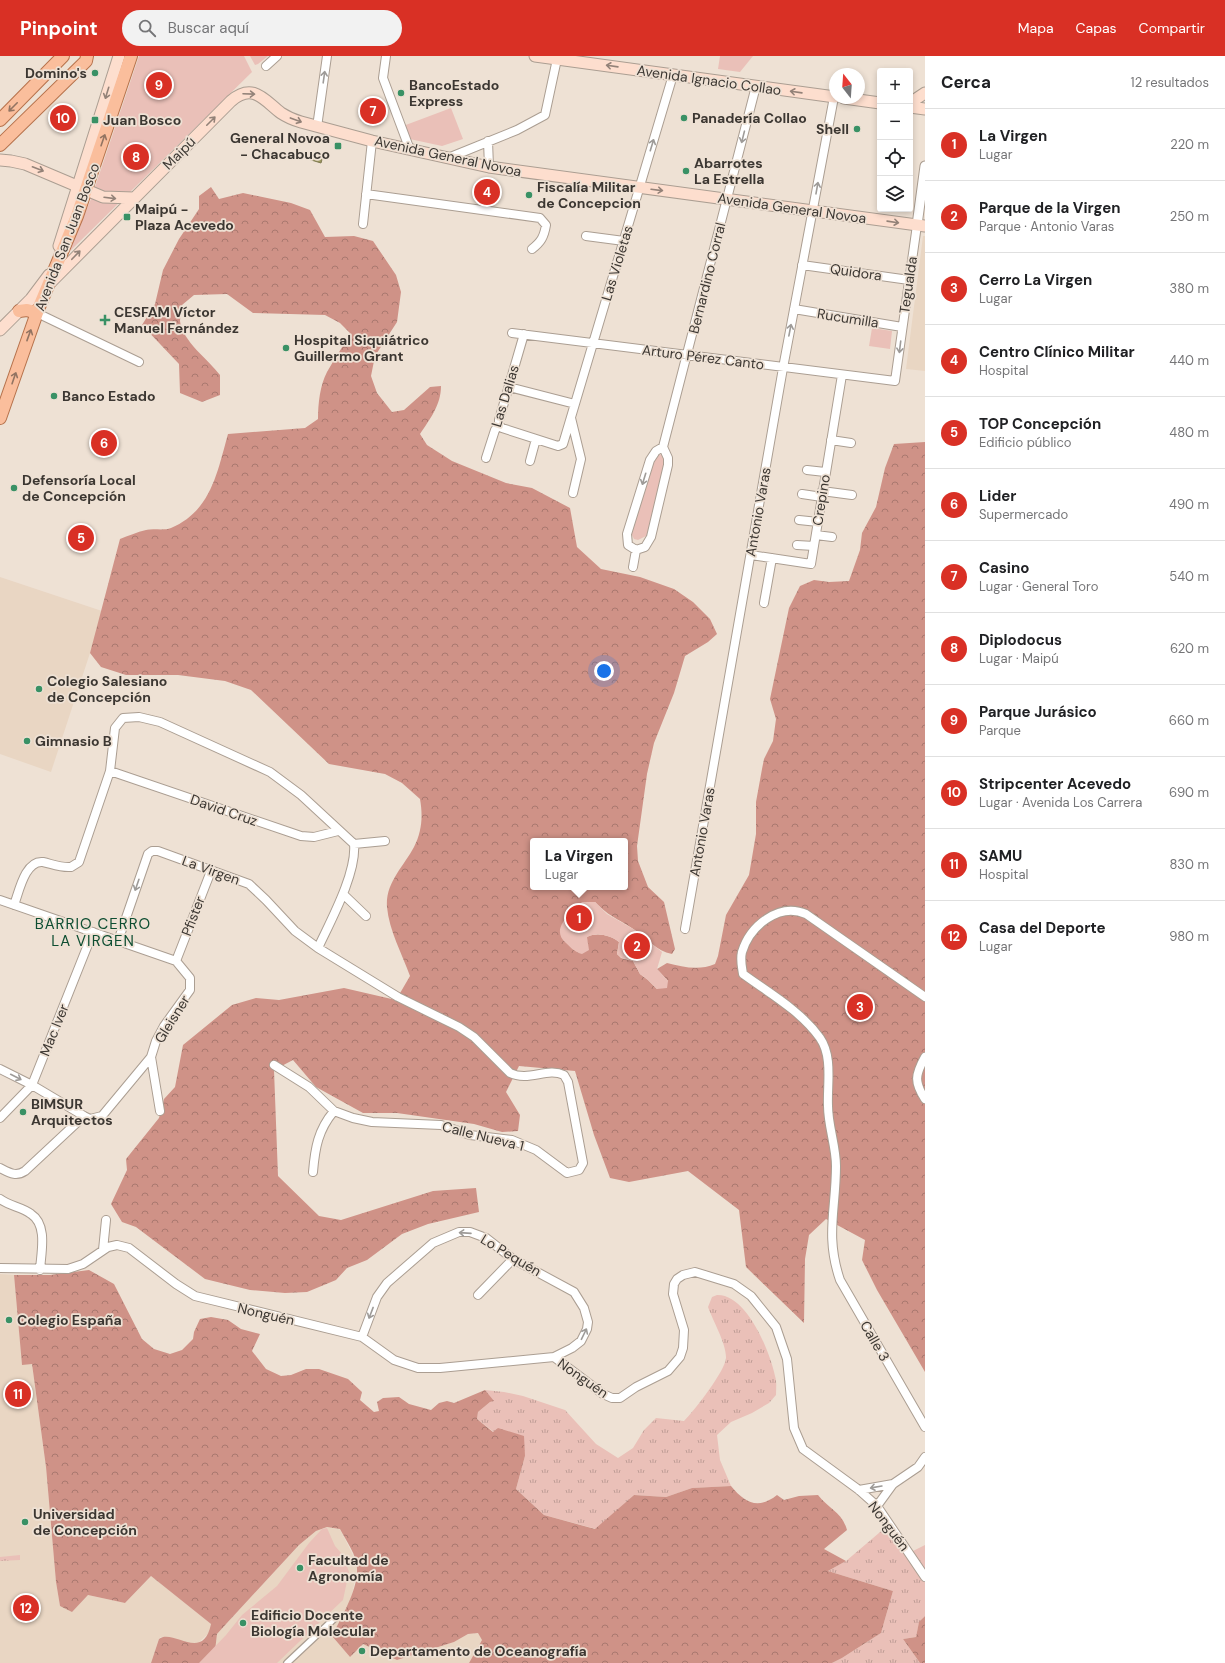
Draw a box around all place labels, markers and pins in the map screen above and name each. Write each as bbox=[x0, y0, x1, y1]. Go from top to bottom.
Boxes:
place label: Domino's bbox=[25, 64, 87, 82]
marker: Domino's bbox=[90, 68, 100, 78]
pin: 9 bbox=[146, 70, 172, 100]
place label: BancoEstado Express bbox=[409, 76, 499, 110]
marker: BancoEstado Express bbox=[396, 88, 406, 98]
pin: 7 bbox=[360, 96, 386, 126]
pin: 10 bbox=[50, 103, 76, 133]
place label: Panadería Collao bbox=[692, 109, 807, 127]
place label: Juan Bosco bbox=[103, 111, 181, 129]
marker: Panadería Collao bbox=[679, 113, 689, 123]
marker: Juan Bosco bbox=[90, 115, 100, 125]
place label: Shell bbox=[816, 120, 849, 138]
marker: Shell bbox=[852, 124, 862, 134]
place label: General Novoa - Chacabuco bbox=[230, 129, 330, 163]
marker: General Novoa - Chacabuco bbox=[333, 141, 343, 151]
pin: 8 bbox=[123, 142, 149, 172]
place label: Abarrotes La Estrella bbox=[694, 154, 765, 188]
marker: Abarrotes La Estrella bbox=[681, 166, 691, 176]
pin: 4 bbox=[474, 177, 500, 207]
place label: Fiscalía Militar de Concepcion bbox=[537, 178, 641, 212]
marker: Fiscalía Militar de Concepcion bbox=[524, 190, 534, 200]
place label: Maipú - Plaza Acevedo bbox=[135, 200, 234, 234]
marker: Maipú - Plaza Acevedo bbox=[122, 212, 132, 222]
place label: CESFAM Víctor Manuel Fernández bbox=[114, 303, 239, 337]
marker: CESFAM Víctor Manuel Fernández bbox=[99, 314, 111, 326]
place label: Hospital Siquiátrico Guillermo Grant bbox=[294, 331, 429, 365]
marker: Hospital Siquiátrico Guillermo Grant bbox=[281, 343, 291, 353]
place label: Banco Estado bbox=[62, 387, 155, 405]
marker: Banco Estado bbox=[49, 391, 59, 401]
pin: 6 bbox=[91, 428, 117, 458]
place label: Defensoría Local de Concepción bbox=[22, 471, 136, 505]
marker: Defensoría Local de Concepción bbox=[9, 483, 19, 493]
pin: 5 bbox=[68, 523, 94, 553]
place label: Colegio Salesiano de Concepción bbox=[47, 672, 167, 706]
marker: Colegio Salesiano de Concepción bbox=[34, 684, 44, 694]
place label: Gimnasio B bbox=[35, 732, 112, 750]
marker: Gimnasio B bbox=[22, 736, 32, 746]
pin: 1 bbox=[566, 903, 592, 933]
pin: 2 bbox=[624, 931, 650, 961]
pin: 3 bbox=[847, 992, 873, 1022]
place label: BIMSUR Arquitectos bbox=[31, 1095, 113, 1129]
marker: BIMSUR Arquitectos bbox=[18, 1107, 28, 1117]
place label: Colegio España bbox=[17, 1311, 122, 1329]
marker: Colegio España bbox=[4, 1315, 14, 1325]
pin: 11 bbox=[5, 1379, 31, 1409]
place label: Universidad de Concepción bbox=[33, 1505, 137, 1539]
marker: Universidad de Concepción bbox=[20, 1517, 30, 1527]
place label: Facultad de Agronomía bbox=[308, 1551, 389, 1585]
marker: Facultad de Agronomía bbox=[295, 1563, 305, 1573]
pin: 12 bbox=[13, 1593, 39, 1623]
place label: Edificio Docente Biología Molecular bbox=[251, 1606, 376, 1640]
marker: Edificio Docente Biología Molecular bbox=[238, 1618, 248, 1628]
place label: Departamento de Oceanografía bbox=[370, 1642, 587, 1660]
marker: Departamento de Oceanografía bbox=[357, 1646, 367, 1656]

